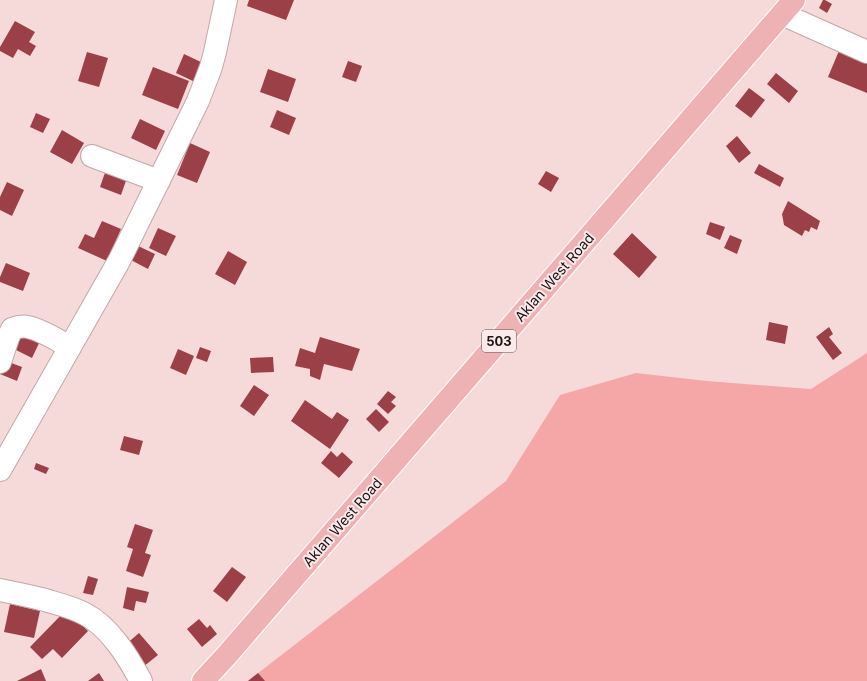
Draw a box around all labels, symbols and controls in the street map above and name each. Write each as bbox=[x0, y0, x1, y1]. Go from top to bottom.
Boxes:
street label: Aklan West Road bbox=[511, 229, 597, 325]
road number: 503 bbox=[482, 330, 516, 352]
street label: Aklan West Road bbox=[299, 474, 385, 570]

